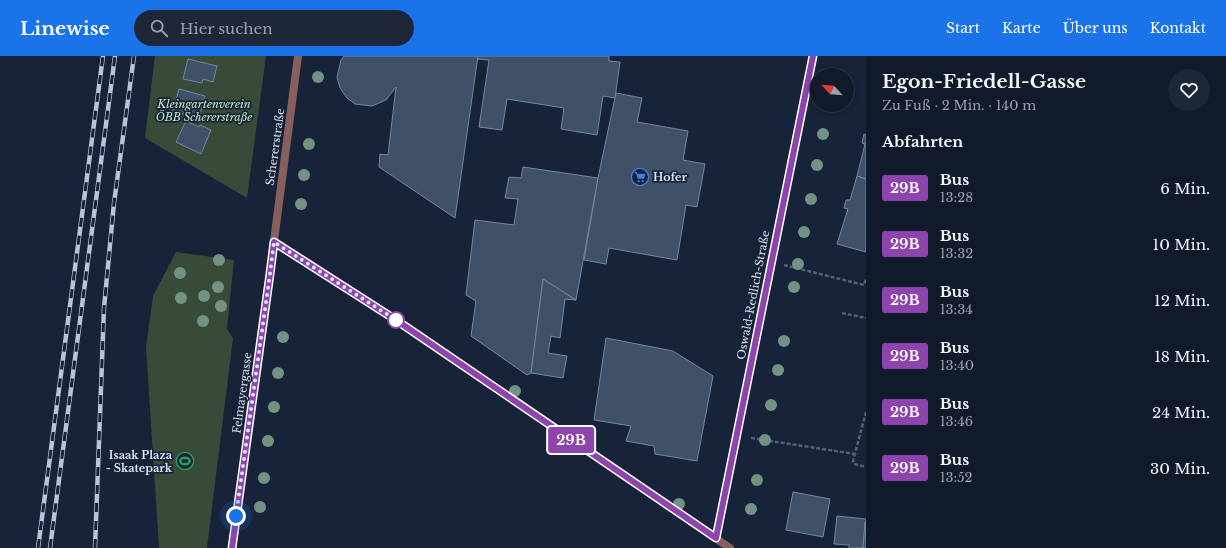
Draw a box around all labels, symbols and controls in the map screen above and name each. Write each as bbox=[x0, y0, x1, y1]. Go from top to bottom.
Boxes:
search box bbox=[134, 10, 414, 46]
text: Linewise bbox=[20, 17, 110, 40]
icon: search bbox=[148, 17, 170, 39]
text: Hier suchen bbox=[180, 19, 272, 38]
text: Start bbox=[946, 19, 980, 37]
text: Karte bbox=[1002, 19, 1041, 37]
text: Über uns bbox=[1063, 19, 1128, 37]
text: Kontakt bbox=[1150, 19, 1206, 37]
north arrow bbox=[810, 68, 854, 112]
map controls bbox=[810, 68, 854, 112]
button: heart bbox=[1168, 69, 1210, 111]
text: Egon-Friedell-Gasse bbox=[882, 70, 1086, 93]
park label: Kleingartenverein ÖBB Schererstraße bbox=[156, 97, 252, 124]
text: Zu Fuß · 2 Min. · 140 m bbox=[882, 97, 1036, 114]
street label: Schererstraße bbox=[263, 107, 287, 187]
text: Abfahrten bbox=[882, 132, 963, 151]
supermarket icon: Hofer bbox=[630, 167, 650, 187]
place label: Hofer bbox=[653, 170, 688, 184]
text: Bus bbox=[940, 170, 969, 189]
text: 29B bbox=[890, 179, 920, 197]
text: 6 Min. bbox=[1160, 179, 1210, 198]
text: 13:28 bbox=[940, 189, 973, 206]
text: Bus bbox=[940, 226, 969, 245]
street label: Oswald-Redlich-Straße bbox=[734, 229, 772, 361]
text: 29B bbox=[890, 235, 920, 253]
text: 10 Min. bbox=[1153, 235, 1210, 254]
text: 13:32 bbox=[940, 245, 973, 262]
text: Bus bbox=[940, 282, 969, 301]
text: 29B bbox=[890, 291, 920, 309]
text: 12 Min. bbox=[1154, 291, 1210, 310]
text: 13:34 bbox=[940, 301, 973, 318]
unlabelled marker bbox=[387, 311, 405, 329]
text: Bus bbox=[940, 338, 969, 357]
text: 29B bbox=[890, 347, 920, 365]
text: 18 Min. bbox=[1154, 347, 1210, 366]
street label: Felmayergasse bbox=[229, 352, 255, 434]
text: 13:40 bbox=[940, 357, 974, 374]
text: Bus bbox=[940, 394, 969, 413]
text: 29B bbox=[890, 403, 920, 421]
text: 24 Min. bbox=[1152, 403, 1210, 422]
text: 13:46 bbox=[940, 413, 973, 430]
line badge: 29B bbox=[548, 427, 594, 453]
text: 29B bbox=[556, 431, 586, 449]
place label: Isaak Plaza - Skatepark bbox=[106, 448, 173, 475]
text: Bus bbox=[940, 450, 969, 469]
sports icon: Isaak Plaza - Skatepark bbox=[175, 451, 195, 471]
text: 29B bbox=[890, 459, 920, 477]
text: 30 Min. bbox=[1150, 459, 1210, 478]
text: 13:52 bbox=[940, 469, 973, 486]
your location bbox=[226, 506, 246, 526]

